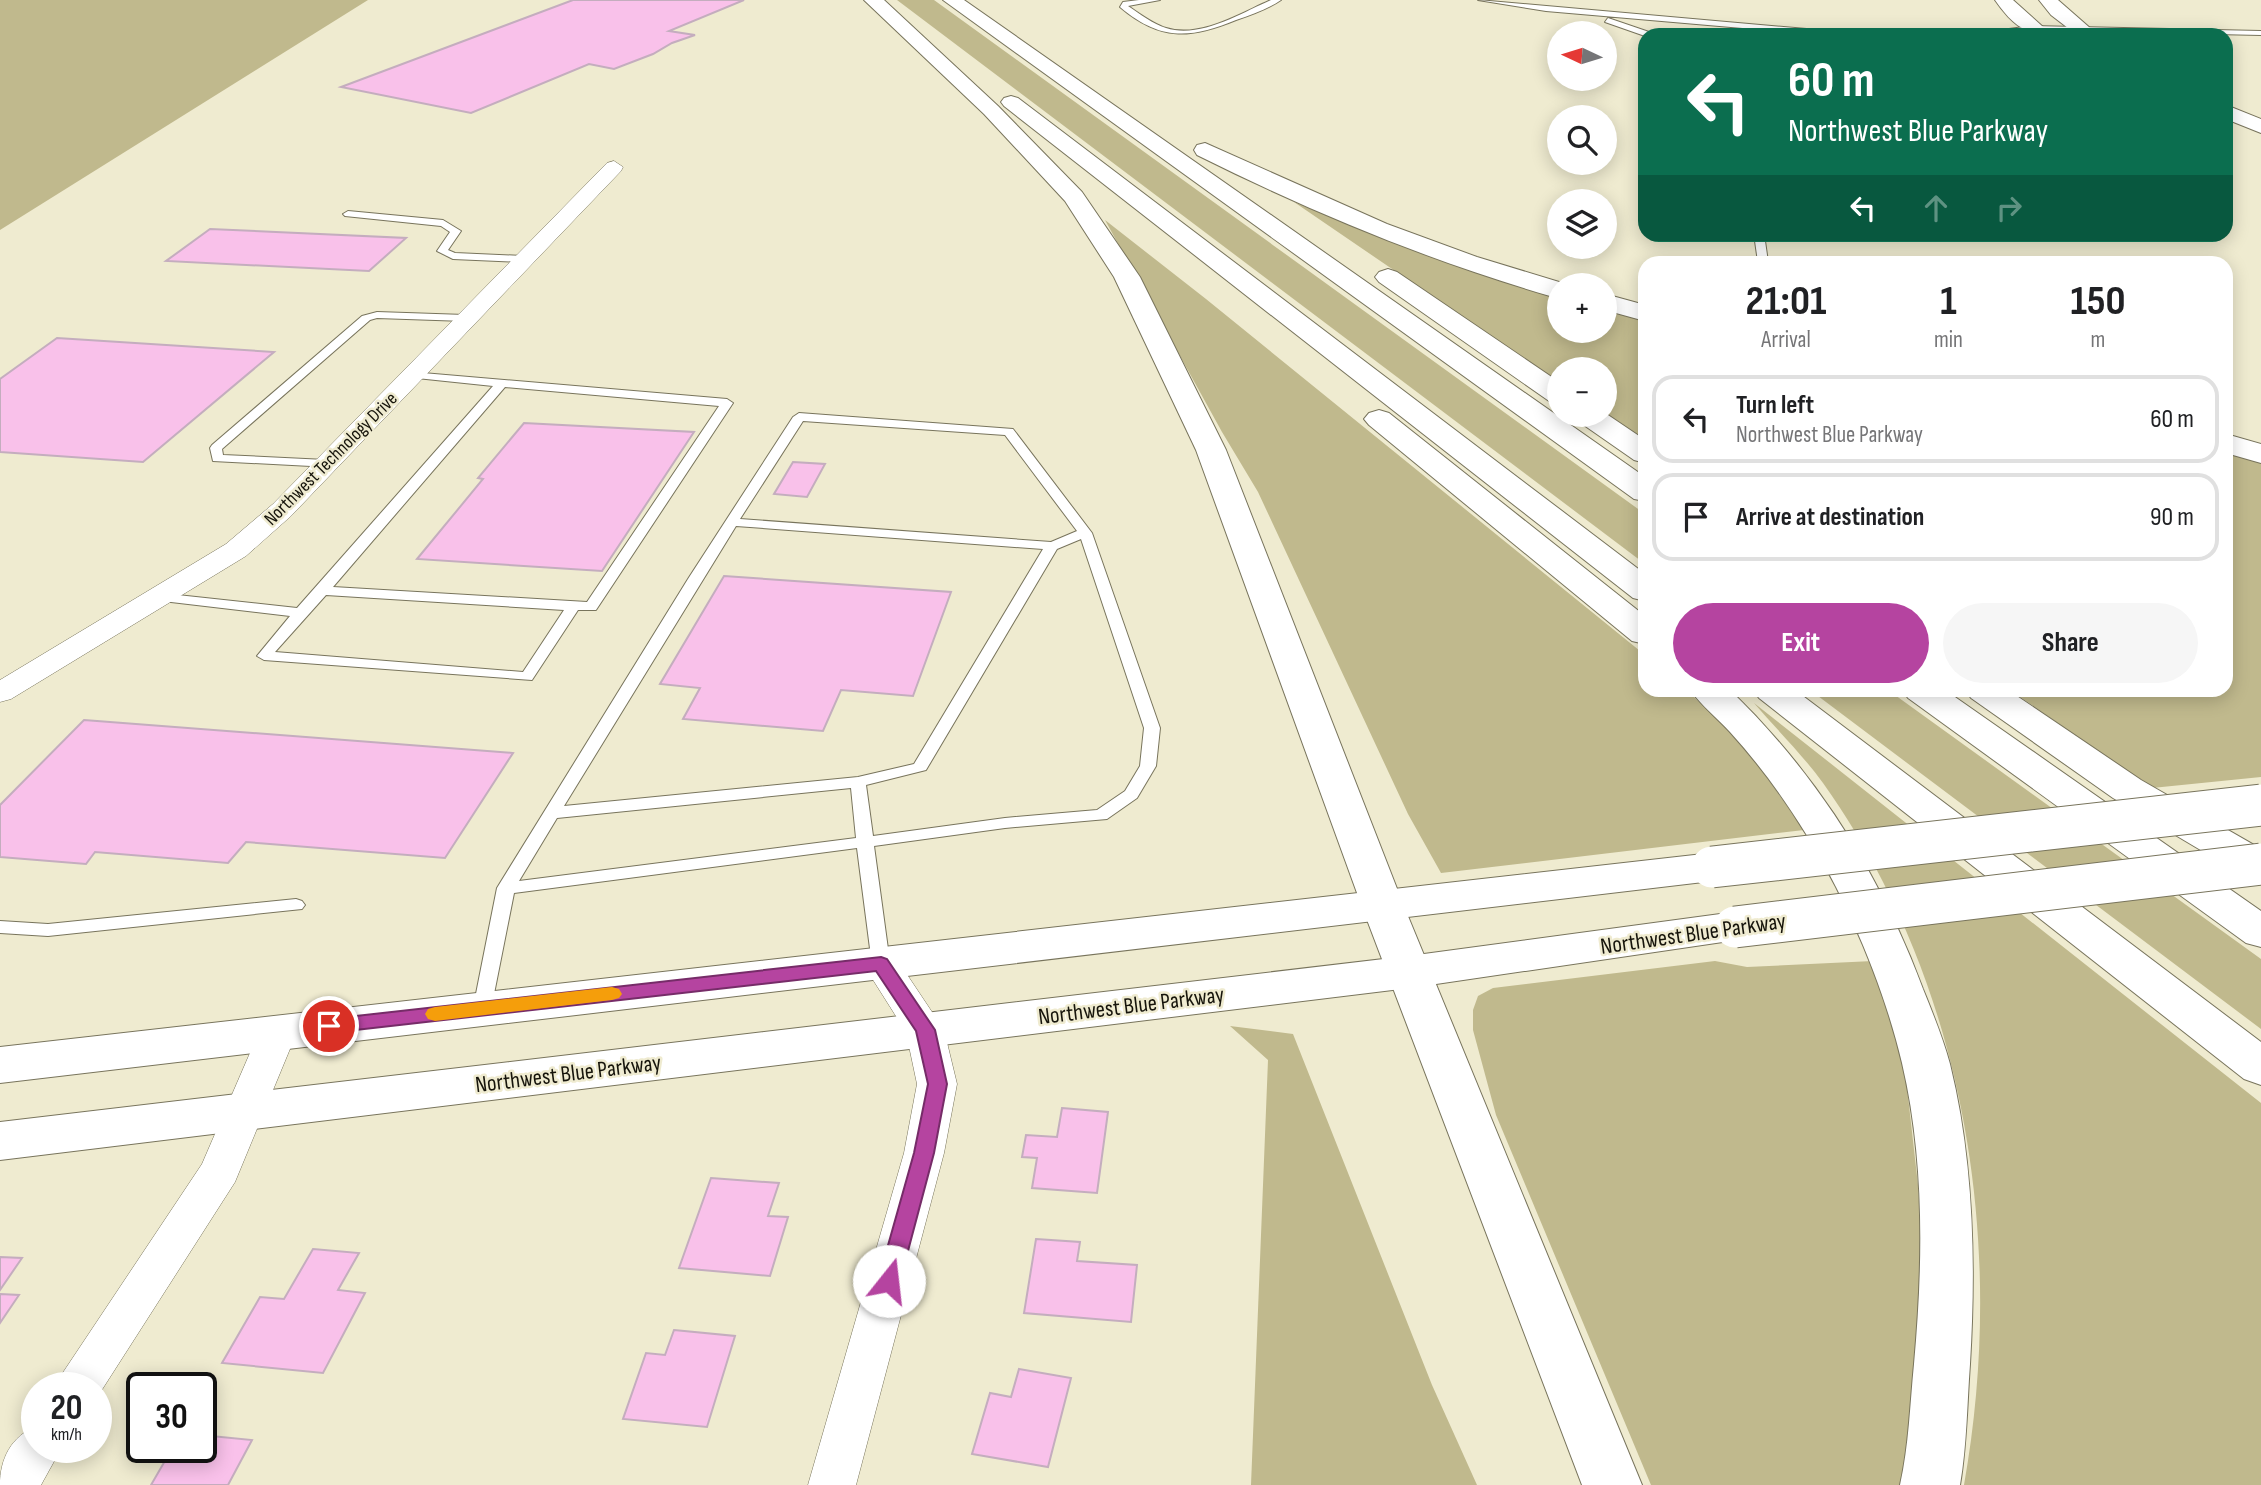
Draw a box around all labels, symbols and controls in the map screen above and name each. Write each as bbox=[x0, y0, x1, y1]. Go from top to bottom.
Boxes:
north arrow bbox=[1547, 21, 1617, 91]
map controls bbox=[1547, 21, 1617, 427]
text: 60 m bbox=[1788, 52, 1875, 111]
icon: left bbox=[1673, 56, 1764, 147]
button: search bbox=[1547, 105, 1617, 175]
text: Northwest Blue Parkway bbox=[1788, 112, 2048, 151]
button: layers bbox=[1547, 189, 1617, 259]
icon: left bbox=[1844, 189, 1882, 227]
icon: ahead bbox=[1917, 189, 1955, 227]
icon: right bbox=[1990, 189, 2028, 227]
button: + bbox=[1547, 273, 1617, 343]
text: 21:01 bbox=[1746, 276, 1826, 327]
text: 1 bbox=[1940, 276, 1957, 327]
text: 150 bbox=[2070, 276, 2125, 327]
text: Arrival bbox=[1761, 326, 1811, 354]
text: min bbox=[1934, 326, 1963, 354]
text: m bbox=[2091, 326, 2105, 354]
button: − bbox=[1547, 357, 1617, 427]
street label: Northwest Technology Drive bbox=[260, 388, 403, 531]
text: Turn left bbox=[1736, 390, 1814, 421]
icon: left bbox=[1677, 400, 1715, 438]
text: 60 m bbox=[2150, 404, 2194, 435]
text: Northwest Blue Parkway bbox=[1736, 421, 1923, 449]
icon: arrive bbox=[1677, 498, 1715, 536]
text: Arrive at destination bbox=[1736, 502, 1924, 533]
text: 90 m bbox=[2150, 502, 2194, 533]
button: Exit bbox=[1673, 603, 1929, 683]
button: Share bbox=[1943, 603, 2198, 683]
street label: Northwest Blue Parkway bbox=[1599, 907, 1788, 961]
street label: Northwest Blue Parkway bbox=[1037, 981, 1226, 1031]
pin bbox=[299, 996, 359, 1056]
icon: arrive bbox=[310, 1007, 348, 1045]
street label: Northwest Blue Parkway bbox=[474, 1049, 663, 1099]
position arrow bbox=[852, 1244, 926, 1318]
speed limit sign: 30 bbox=[126, 1372, 217, 1463]
text: 20 bbox=[51, 1387, 83, 1430]
text: km/h bbox=[51, 1424, 82, 1445]

